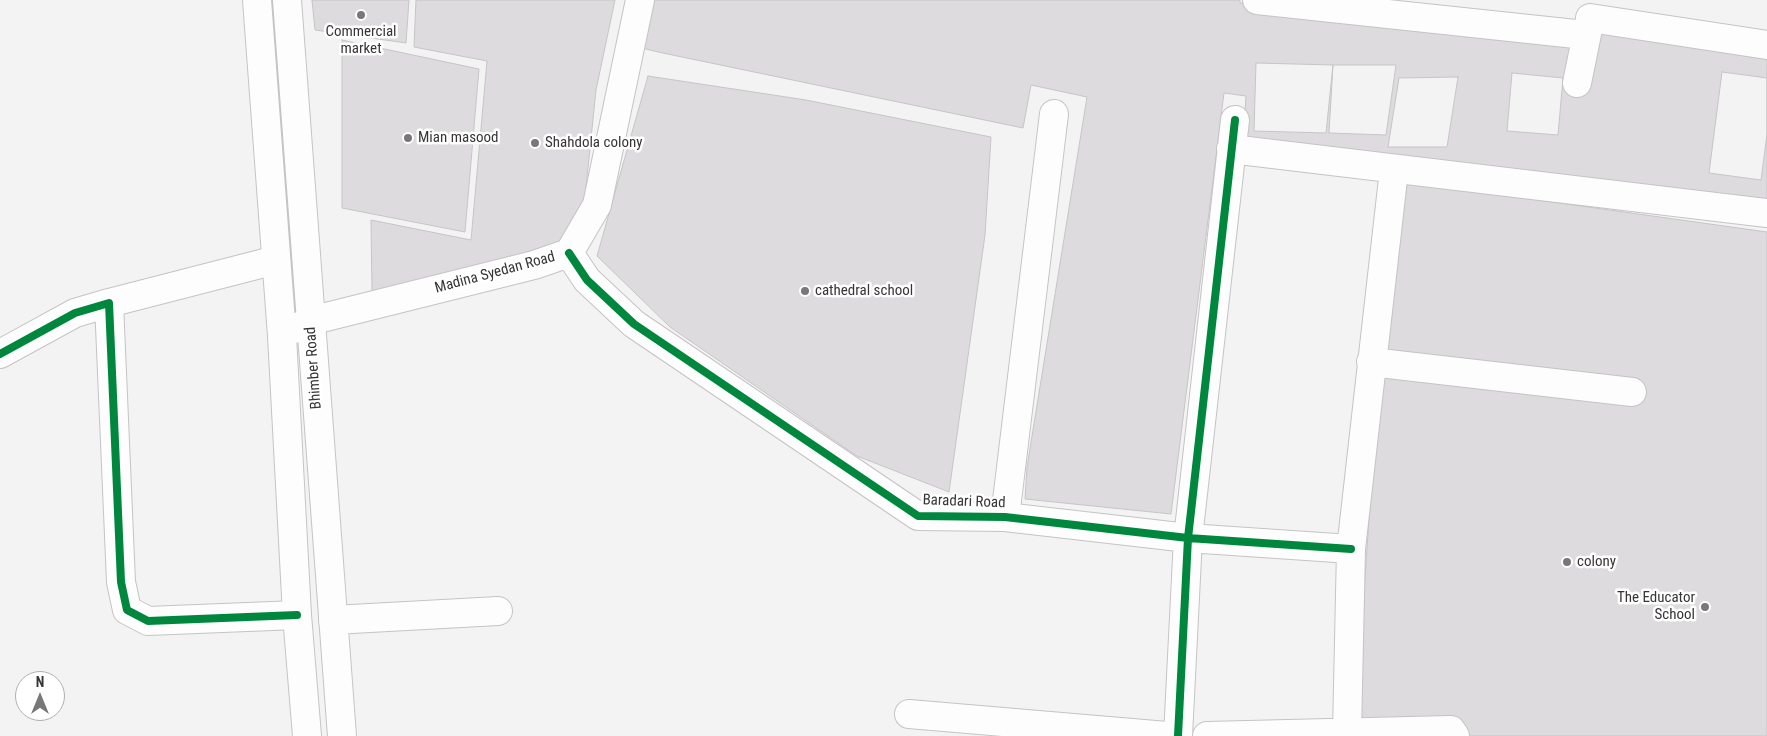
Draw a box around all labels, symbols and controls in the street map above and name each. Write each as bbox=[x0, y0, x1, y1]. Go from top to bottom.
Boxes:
marker: Commercial market bbox=[355, 9, 367, 21]
place label: Commercial market bbox=[325, 23, 397, 58]
place label: Mian masood bbox=[418, 129, 498, 147]
marker: Mian masood bbox=[402, 132, 414, 144]
place label: Shahdola colony bbox=[545, 134, 642, 152]
marker: Shahdola colony bbox=[529, 137, 541, 149]
street label: Madina Syedan Road bbox=[433, 248, 557, 298]
place label: cathedral school bbox=[815, 282, 913, 300]
marker: cathedral school bbox=[799, 285, 811, 297]
street label: Bhimber Road bbox=[302, 326, 326, 410]
street label: Baradari Road bbox=[922, 492, 1006, 512]
place label: colony bbox=[1577, 553, 1616, 571]
marker: colony bbox=[1561, 556, 1573, 568]
place label: The Educator School bbox=[1617, 589, 1695, 624]
marker: The Educator School bbox=[1699, 601, 1711, 613]
north arrow bbox=[15, 671, 65, 721]
text: N bbox=[36, 674, 44, 690]

